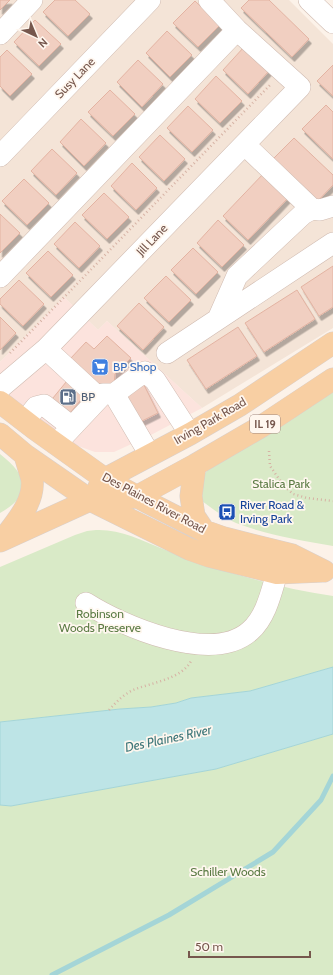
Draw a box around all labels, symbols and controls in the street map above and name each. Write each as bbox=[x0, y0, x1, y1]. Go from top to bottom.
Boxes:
north arrow bbox=[16, 16, 56, 56]
text: N bbox=[35, 35, 51, 51]
street label: Susy Lane bbox=[51, 54, 98, 101]
street label: Jill Lane bbox=[132, 221, 170, 259]
supermarket icon: BP Shop bbox=[90, 357, 110, 377]
place label: BP Shop bbox=[113, 359, 157, 374]
fuel station icon: BP bbox=[58, 387, 78, 407]
place label: BP bbox=[81, 389, 95, 404]
street label: Irving Park Road bbox=[171, 394, 249, 447]
road number: IL 19 bbox=[250, 415, 280, 433]
street label: Des Plaines River Road bbox=[100, 469, 209, 536]
park label: Stalica Park bbox=[252, 476, 310, 491]
place label: River Road & Irving Park bbox=[240, 497, 305, 526]
bus stop icon: River Road & Irving Park bbox=[217, 502, 237, 522]
park label: Robinson Woods Preserve bbox=[59, 606, 141, 635]
water label: Des Plaines River bbox=[123, 721, 214, 755]
park label: Schiller Woods bbox=[190, 864, 266, 879]
scale bar bbox=[189, 933, 310, 959]
text: 50 m bbox=[195, 939, 223, 954]

